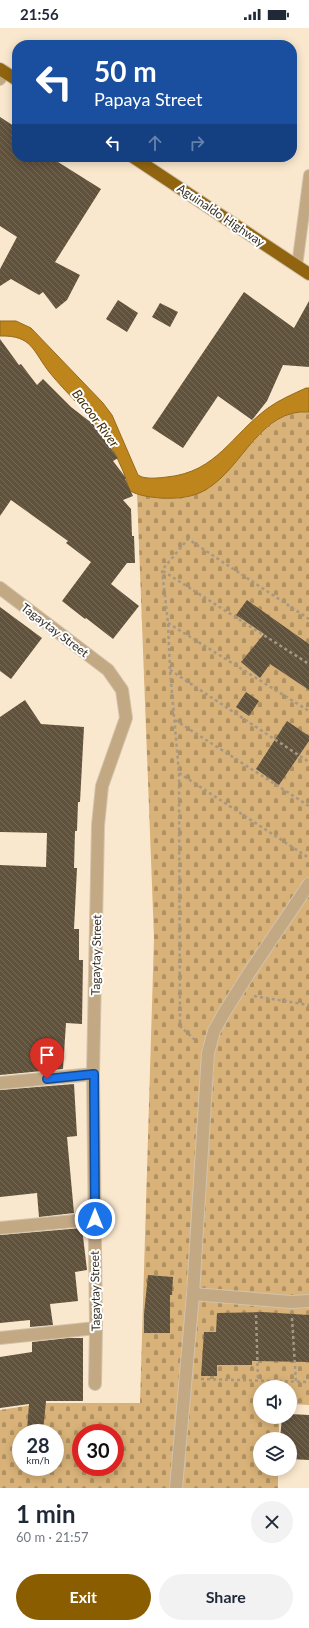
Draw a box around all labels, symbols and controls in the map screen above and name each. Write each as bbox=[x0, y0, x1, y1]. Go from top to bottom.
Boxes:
text: 21:56 bbox=[20, 5, 59, 23]
text: 50 m bbox=[94, 54, 157, 88]
icon: left bbox=[28, 56, 80, 108]
text: Papaya Street bbox=[94, 88, 202, 110]
icon: left bbox=[102, 132, 124, 154]
icon: ahead bbox=[144, 132, 166, 154]
icon: right bbox=[186, 132, 208, 154]
street label: Aguinaldo Highway bbox=[174, 180, 268, 250]
water label: Bacoor River bbox=[69, 386, 123, 450]
street label: Tagaytay Street bbox=[18, 600, 92, 661]
street label: Tagaytay Street bbox=[88, 914, 104, 995]
pin bbox=[30, 1038, 64, 1079]
icon: arrive bbox=[36, 1044, 58, 1066]
position arrow bbox=[74, 1198, 116, 1240]
street label: Tagaytay Street bbox=[87, 1250, 103, 1331]
map controls bbox=[253, 1380, 297, 1476]
button: sound bbox=[253, 1380, 297, 1424]
speed limit sign: 30 bbox=[72, 1424, 124, 1476]
button: layers bbox=[253, 1432, 297, 1476]
text: 28 bbox=[26, 1433, 50, 1457]
text: km/h bbox=[26, 1454, 50, 1466]
text: 1 min bbox=[16, 1499, 76, 1528]
button: close bbox=[251, 1501, 293, 1543]
text: 60 m · 21:57 bbox=[16, 1529, 89, 1545]
button: Exit bbox=[16, 1574, 151, 1620]
button: Share bbox=[159, 1574, 293, 1620]

